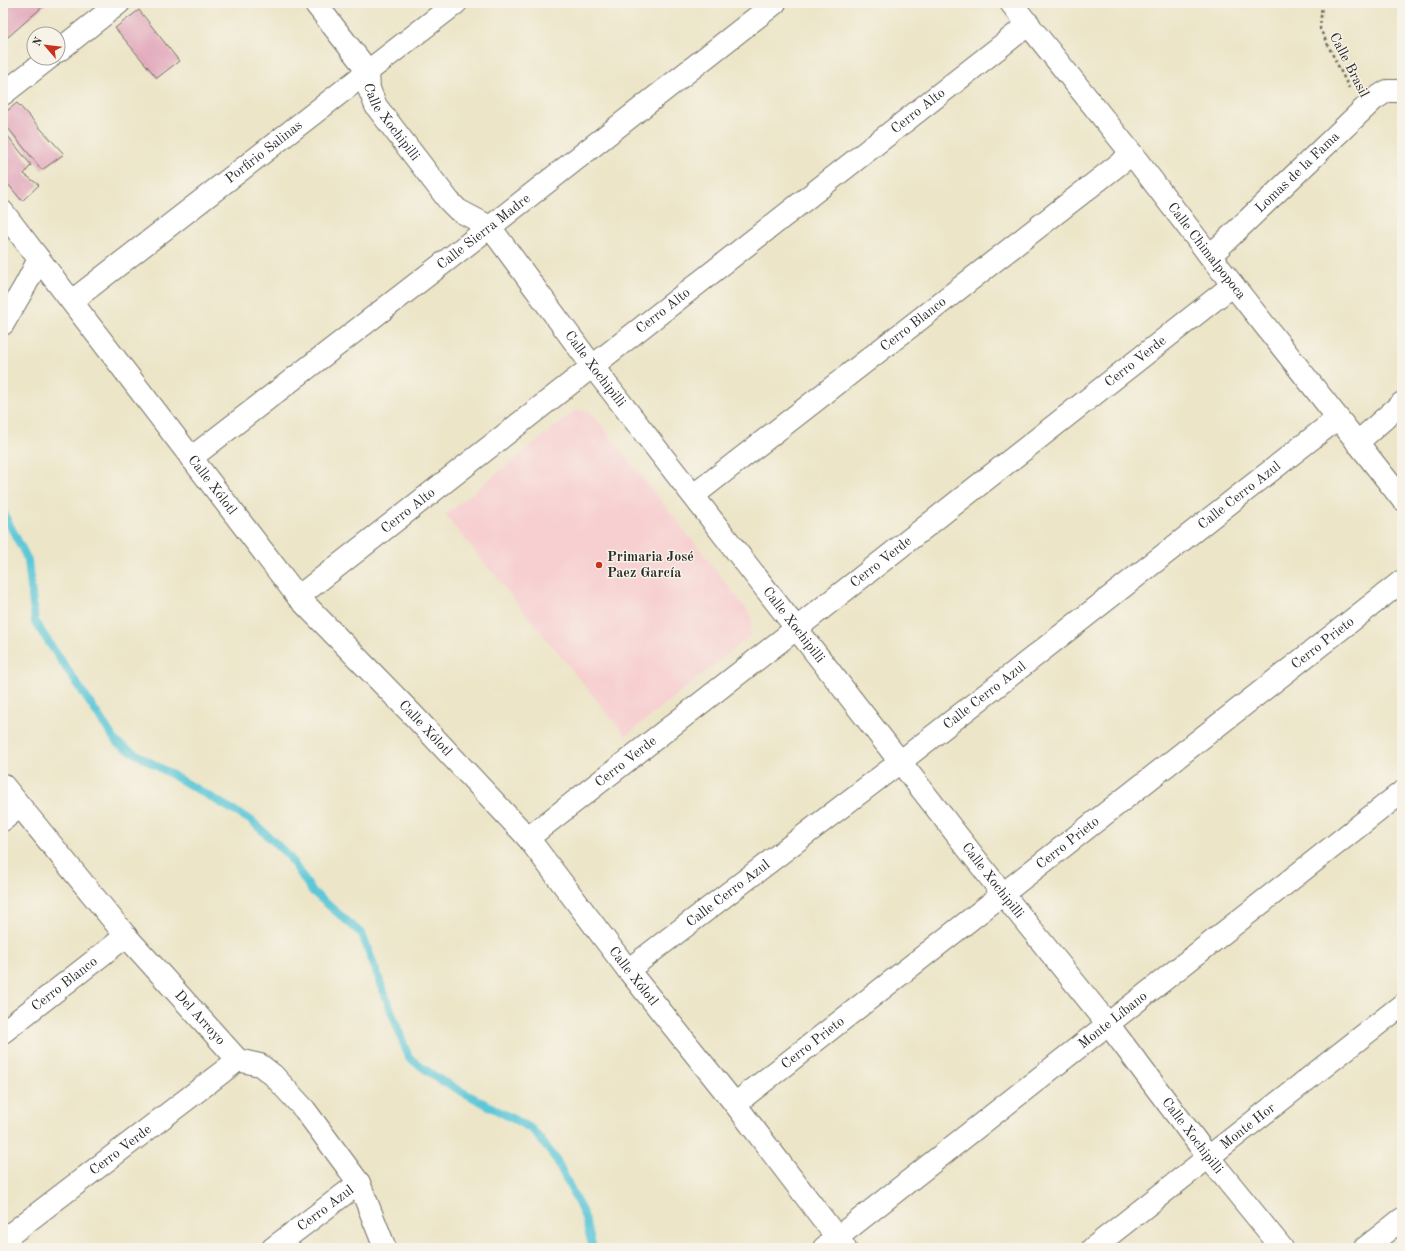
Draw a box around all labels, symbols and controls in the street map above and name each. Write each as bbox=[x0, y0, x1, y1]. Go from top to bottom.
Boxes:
north arrow bbox=[26, 26, 66, 66]
street label: Calle Brasil bbox=[1327, 31, 1371, 100]
text: N bbox=[32, 35, 46, 48]
street label: Calle Xochipilli bbox=[362, 83, 422, 164]
street label: Cerro Alto bbox=[888, 85, 948, 136]
street label: Porfirio Salinas bbox=[223, 118, 305, 186]
street label: Lomas de la Fama bbox=[1253, 129, 1342, 216]
street label: Calle Sierra Madre bbox=[435, 191, 533, 272]
street label: Calle Chimalpopoca bbox=[1165, 200, 1249, 302]
street label: Cerro Alto bbox=[633, 285, 693, 336]
street label: Cerro Blanco bbox=[878, 294, 949, 354]
street label: Calle Xochipilli bbox=[562, 328, 628, 410]
street label: Cerro Verde bbox=[1102, 333, 1169, 390]
street label: Calle Xólotl bbox=[185, 453, 239, 518]
street label: Calle Cerro Azul bbox=[1196, 459, 1283, 532]
street label: Cerro Alto bbox=[378, 485, 438, 536]
street label: Cerro Verde bbox=[848, 534, 914, 590]
place label: Primaria José Paez García bbox=[607, 550, 694, 580]
marker: Primaria José Paez García bbox=[594, 560, 604, 570]
street label: Calle Xochipilli bbox=[760, 585, 827, 665]
street label: Cerro Prieto bbox=[1289, 614, 1357, 672]
street label: Calle Cerro Azul bbox=[941, 659, 1029, 732]
street label: Calle Xólotl bbox=[396, 698, 455, 759]
street label: Cerro Verde bbox=[592, 734, 659, 790]
street label: Cerro Prieto bbox=[1034, 814, 1102, 872]
street label: Calle Xochipilli bbox=[959, 840, 1027, 921]
street label: Calle Cerro Azul bbox=[684, 857, 772, 930]
street label: Calle Xólotl bbox=[606, 944, 661, 1009]
street label: Cerro Blanco bbox=[29, 954, 100, 1014]
street label: Del Arroyo bbox=[172, 988, 228, 1048]
street label: Monte Líbano bbox=[1076, 989, 1150, 1051]
street label: Cerro Prieto bbox=[779, 1014, 847, 1072]
street label: Calle Xochipilli bbox=[1159, 1095, 1226, 1176]
street label: Monte Hor bbox=[1218, 1100, 1278, 1152]
street label: Cerro Verde bbox=[87, 1122, 154, 1178]
street label: Cerro Azul bbox=[295, 1182, 357, 1234]

